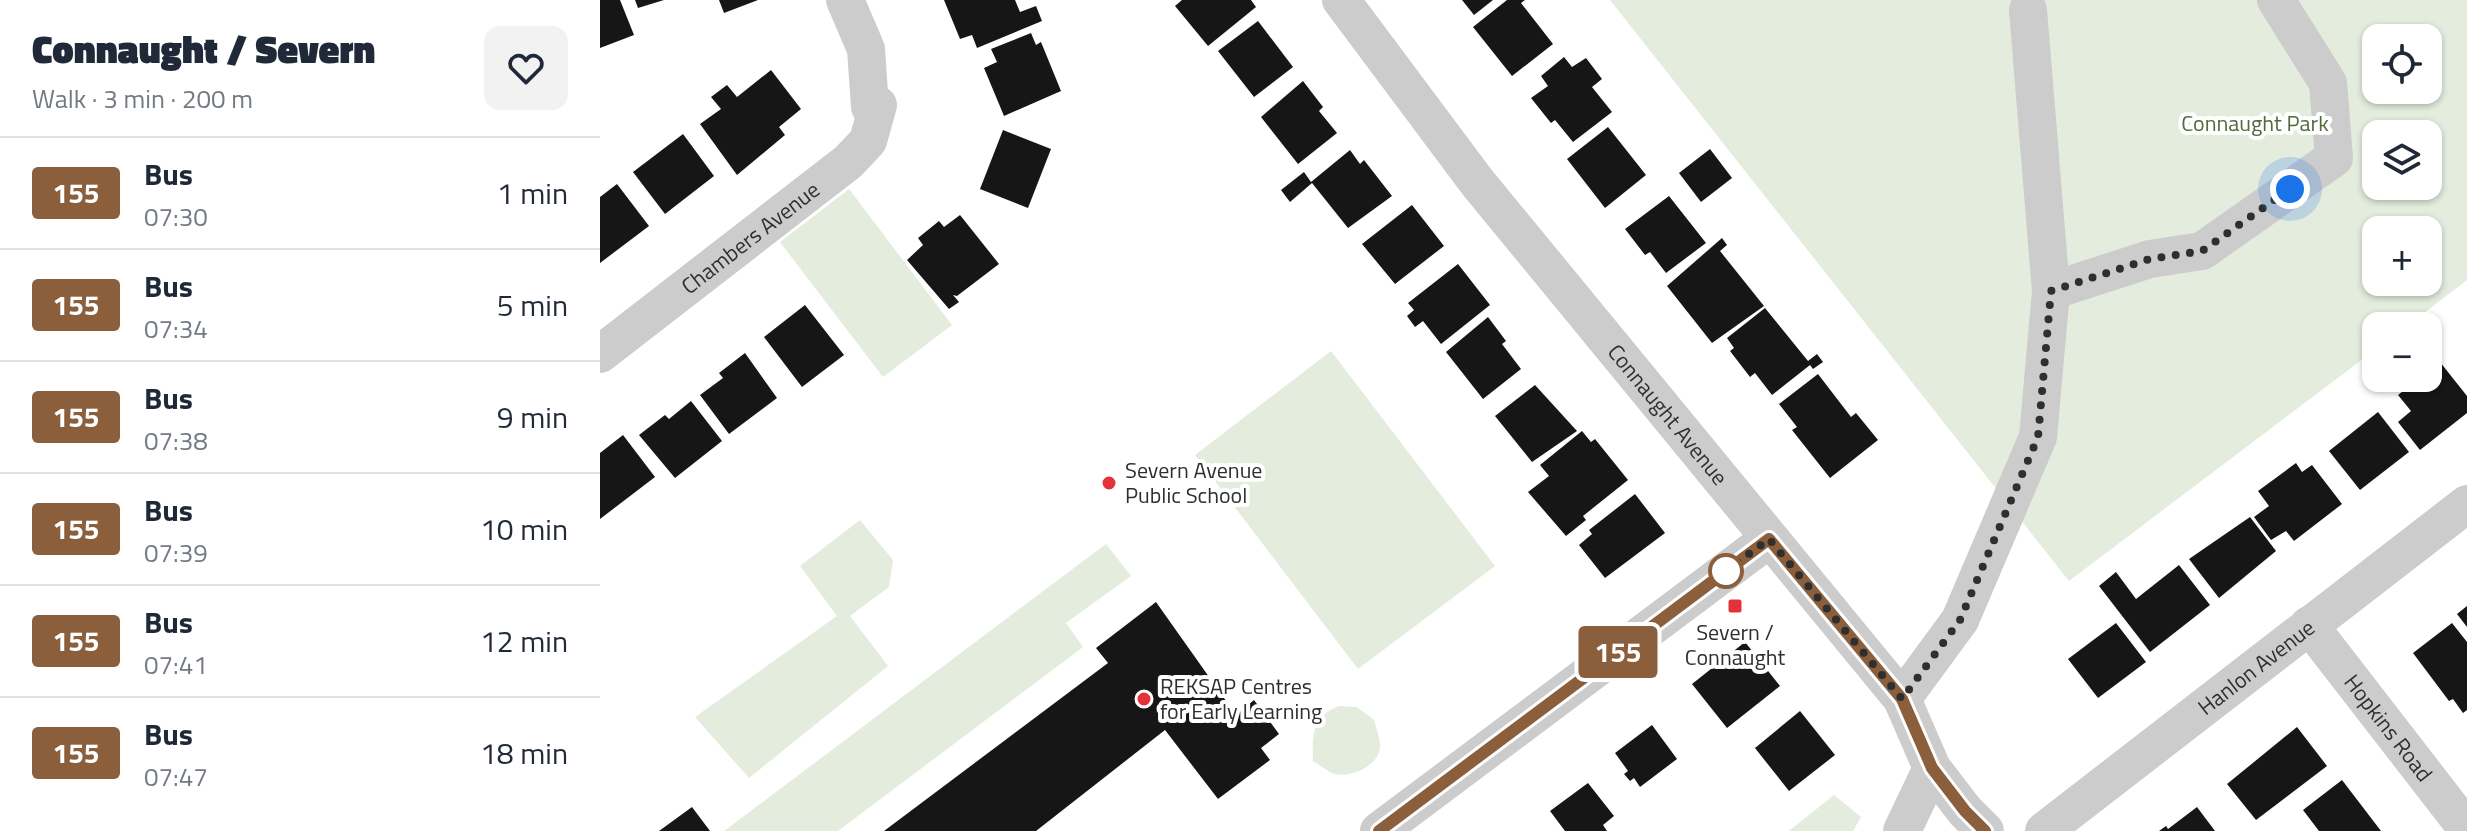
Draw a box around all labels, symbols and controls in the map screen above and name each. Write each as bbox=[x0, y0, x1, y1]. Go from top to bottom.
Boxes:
text: Connaught / Severn bbox=[32, 20, 375, 78]
map controls bbox=[2362, 24, 2442, 392]
button: locate bbox=[2362, 24, 2442, 104]
button: heart bbox=[484, 26, 568, 110]
text: Walk · 3 min · 200 m bbox=[32, 79, 253, 118]
park label: Connaught Park bbox=[2181, 106, 2329, 140]
button: layers bbox=[2362, 120, 2442, 200]
text: Bus bbox=[144, 151, 193, 197]
your location bbox=[2270, 169, 2310, 209]
text: 1 min bbox=[497, 170, 568, 216]
text: 155 bbox=[52, 171, 100, 214]
street label: Chambers Avenue bbox=[674, 173, 827, 302]
text: 07:30 bbox=[144, 197, 208, 236]
button: + bbox=[2362, 216, 2442, 296]
text: Bus bbox=[144, 263, 193, 309]
text: 5 min bbox=[497, 282, 568, 328]
text: 155 bbox=[52, 283, 100, 326]
text: 07:34 bbox=[144, 309, 208, 348]
button: − bbox=[2362, 312, 2442, 392]
street label: Connaught Avenue bbox=[1600, 336, 1736, 492]
text: Bus bbox=[144, 375, 193, 421]
text: 9 min bbox=[497, 394, 568, 440]
text: 155 bbox=[52, 395, 100, 438]
text: 07:38 bbox=[144, 421, 208, 460]
place label: Severn Avenue Public School bbox=[1125, 453, 1262, 512]
marker: Severn Avenue Public School bbox=[1100, 474, 1118, 492]
text: Bus bbox=[144, 487, 193, 533]
text: 10 min bbox=[480, 506, 568, 552]
text: 155 bbox=[52, 507, 100, 550]
text: 07:39 bbox=[144, 533, 208, 572]
unlabelled marker bbox=[1709, 554, 1743, 588]
marker: Severn / Connaught bbox=[1726, 597, 1744, 615]
text: Bus bbox=[144, 599, 193, 645]
street label: Hanlon Avenue bbox=[2190, 611, 2322, 723]
place label: Severn / Connaught bbox=[1685, 615, 1786, 674]
text: 12 min bbox=[480, 618, 568, 664]
text: 155 bbox=[52, 619, 100, 662]
line badge: 155 bbox=[1572, 626, 1664, 678]
text: 155 bbox=[1594, 630, 1642, 673]
text: 07:41 bbox=[144, 645, 208, 684]
street label: Hopkins Road bbox=[2336, 667, 2441, 789]
place label: REKSAP Centres for Early Learning bbox=[1160, 669, 1322, 728]
marker: REKSAP Centres for Early Learning bbox=[1135, 690, 1153, 708]
text: Bus bbox=[144, 711, 193, 757]
text: 18 min bbox=[480, 730, 568, 776]
text: 155 bbox=[52, 731, 100, 774]
text: 07:47 bbox=[144, 757, 208, 796]

